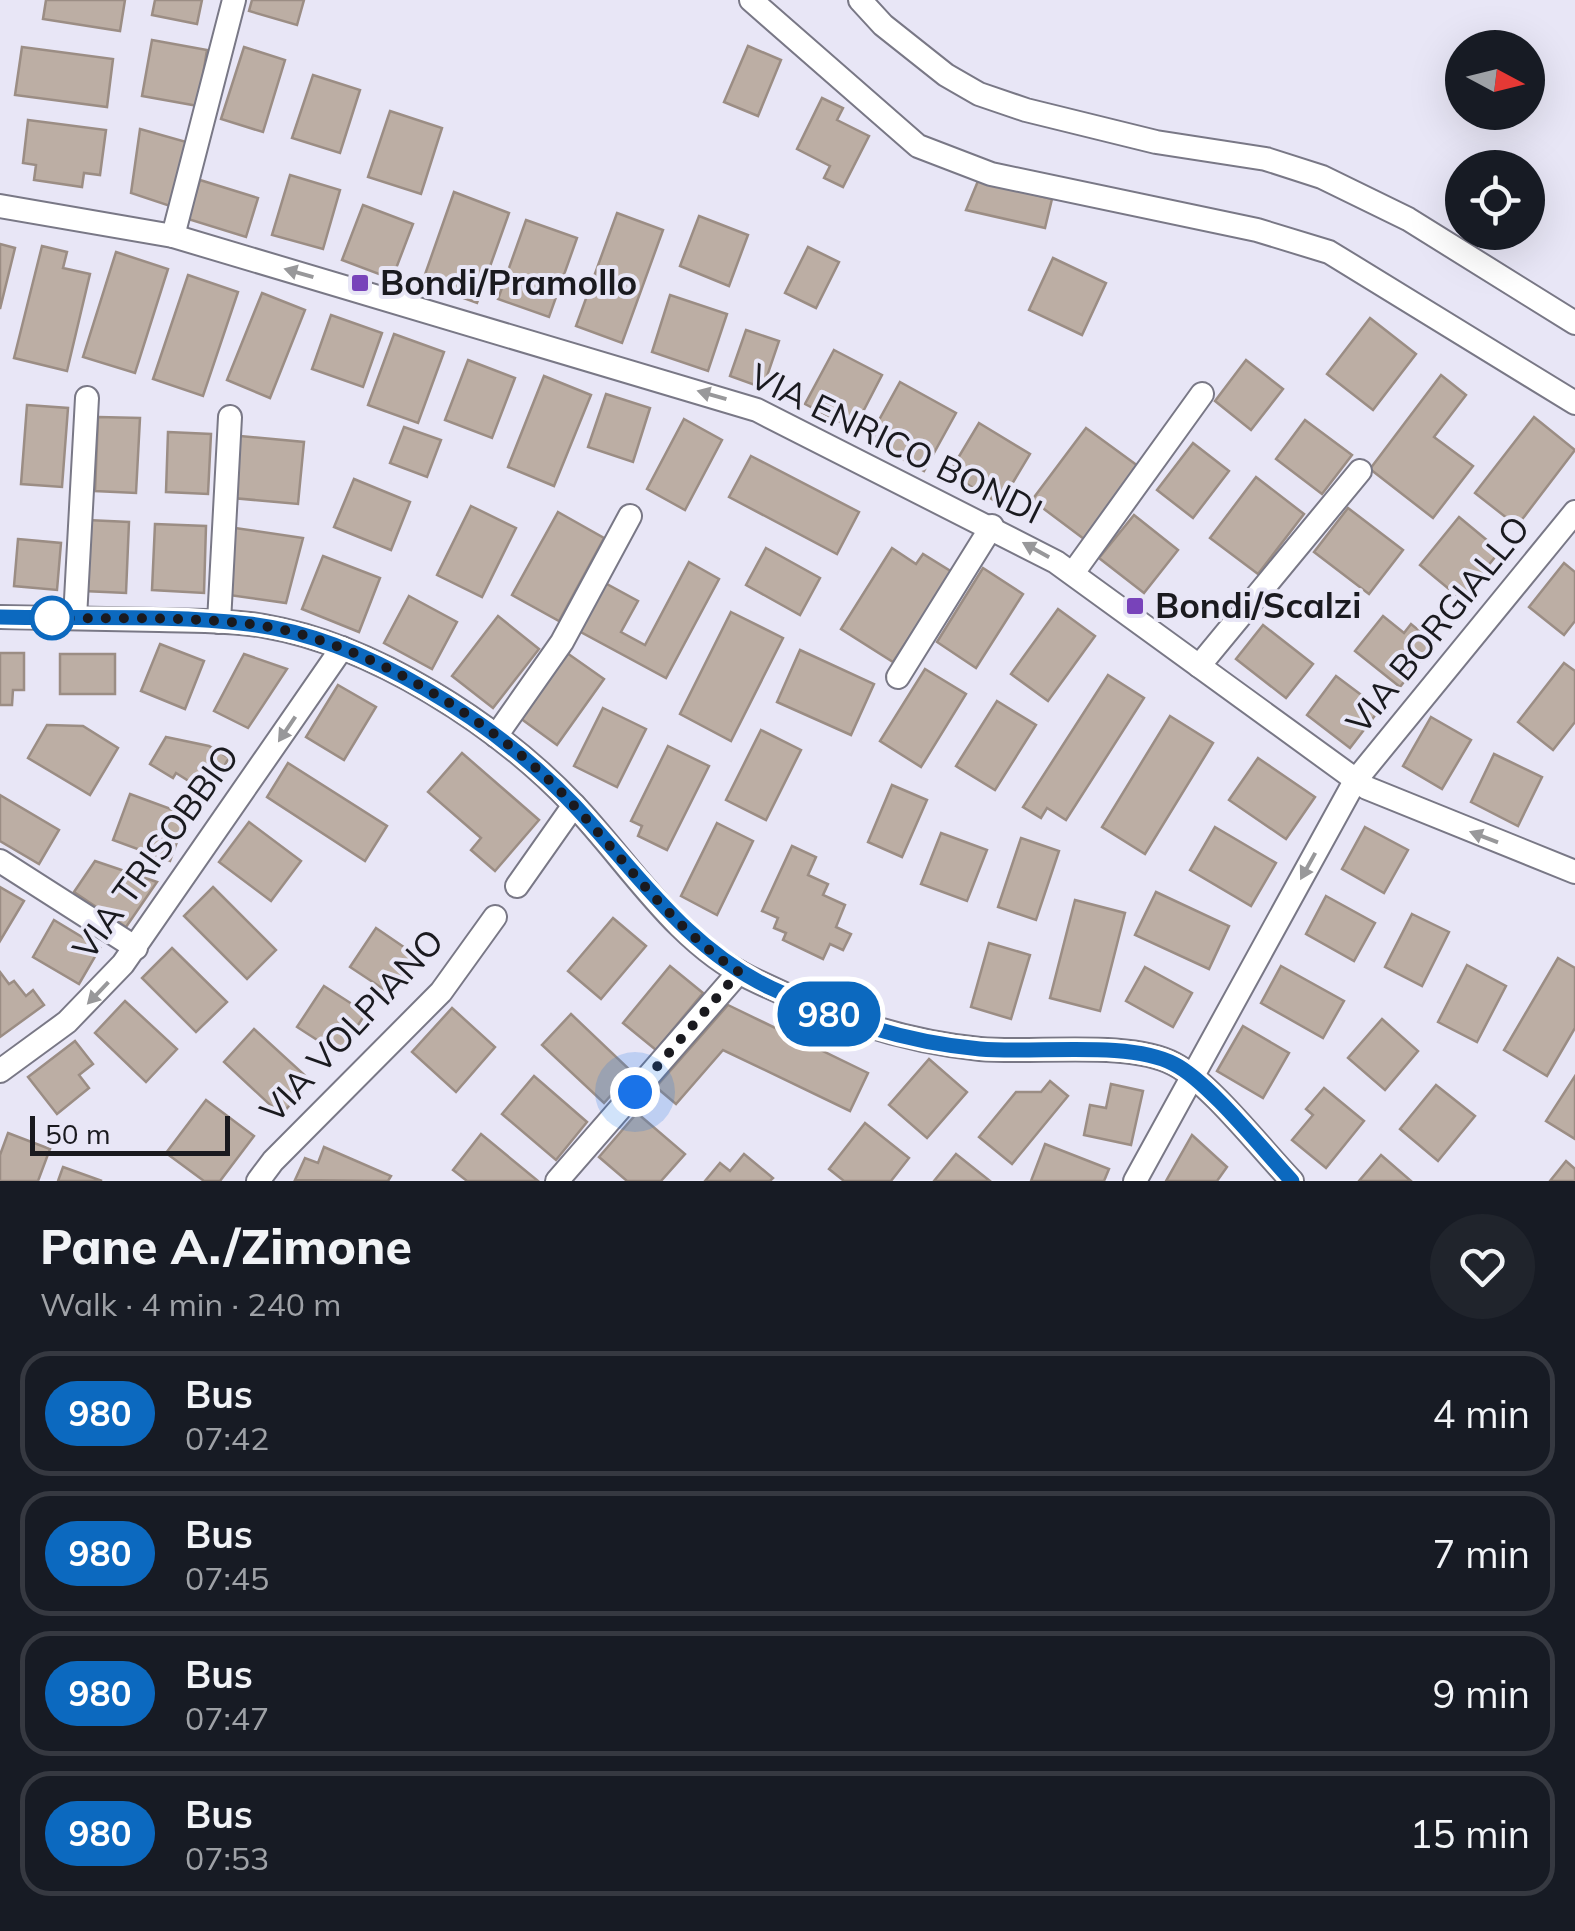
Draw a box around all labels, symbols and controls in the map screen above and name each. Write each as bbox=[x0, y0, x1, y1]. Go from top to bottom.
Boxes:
north arrow bbox=[1445, 30, 1545, 130]
map controls bbox=[1445, 30, 1545, 250]
button: locate bbox=[1445, 150, 1545, 250]
place label: Bondi/Pramollo bbox=[380, 260, 637, 304]
one-way arrow bbox=[284, 265, 314, 280]
marker: Bondi/Pramollo bbox=[349, 272, 371, 294]
street label: VIA ENRICO BONDI bbox=[743, 353, 1050, 533]
one-way arrow bbox=[696, 387, 727, 402]
street label: VIA BORGIALLO bbox=[1336, 507, 1538, 742]
one-way arrow bbox=[1022, 542, 1050, 560]
place label: Bondi/Scalzi bbox=[1155, 583, 1361, 627]
marker: Bondi/Scalzi bbox=[1124, 595, 1146, 617]
unlabelled marker bbox=[31, 597, 73, 639]
one-way arrow bbox=[278, 715, 297, 742]
street label: VIA TRISOBBIO bbox=[62, 735, 248, 968]
one-way arrow bbox=[1469, 829, 1499, 845]
one-way arrow bbox=[1299, 852, 1316, 881]
street label: VIA VOLPIANO bbox=[250, 919, 452, 1131]
one-way arrow bbox=[86, 980, 110, 1004]
line badge: 980 bbox=[772, 982, 886, 1046]
text: 980 bbox=[797, 992, 861, 1036]
your location bbox=[610, 1067, 660, 1117]
scale bar bbox=[30, 1111, 230, 1156]
text: 50 m bbox=[45, 1116, 111, 1151]
button: heart bbox=[1430, 1214, 1535, 1319]
text: Pane A./Zimone bbox=[40, 1216, 412, 1276]
text: Walk · 4 min · 240 m bbox=[40, 1284, 341, 1324]
text: Bus bbox=[185, 1370, 253, 1418]
text: 4 min bbox=[1433, 1390, 1530, 1438]
text: 980 bbox=[68, 1391, 132, 1435]
text: 07:42 bbox=[185, 1418, 269, 1458]
text: Bus bbox=[185, 1510, 253, 1558]
text: 7 min bbox=[1433, 1530, 1530, 1578]
text: 980 bbox=[68, 1531, 132, 1575]
text: 07:45 bbox=[185, 1558, 269, 1598]
text: Bus bbox=[185, 1650, 253, 1698]
text: 9 min bbox=[1433, 1670, 1530, 1718]
text: 980 bbox=[68, 1671, 132, 1715]
text: 07:47 bbox=[185, 1698, 269, 1738]
text: Bus bbox=[185, 1790, 253, 1838]
text: 15 min bbox=[1410, 1810, 1530, 1858]
text: 980 bbox=[68, 1811, 132, 1855]
text: 07:53 bbox=[185, 1838, 269, 1878]

